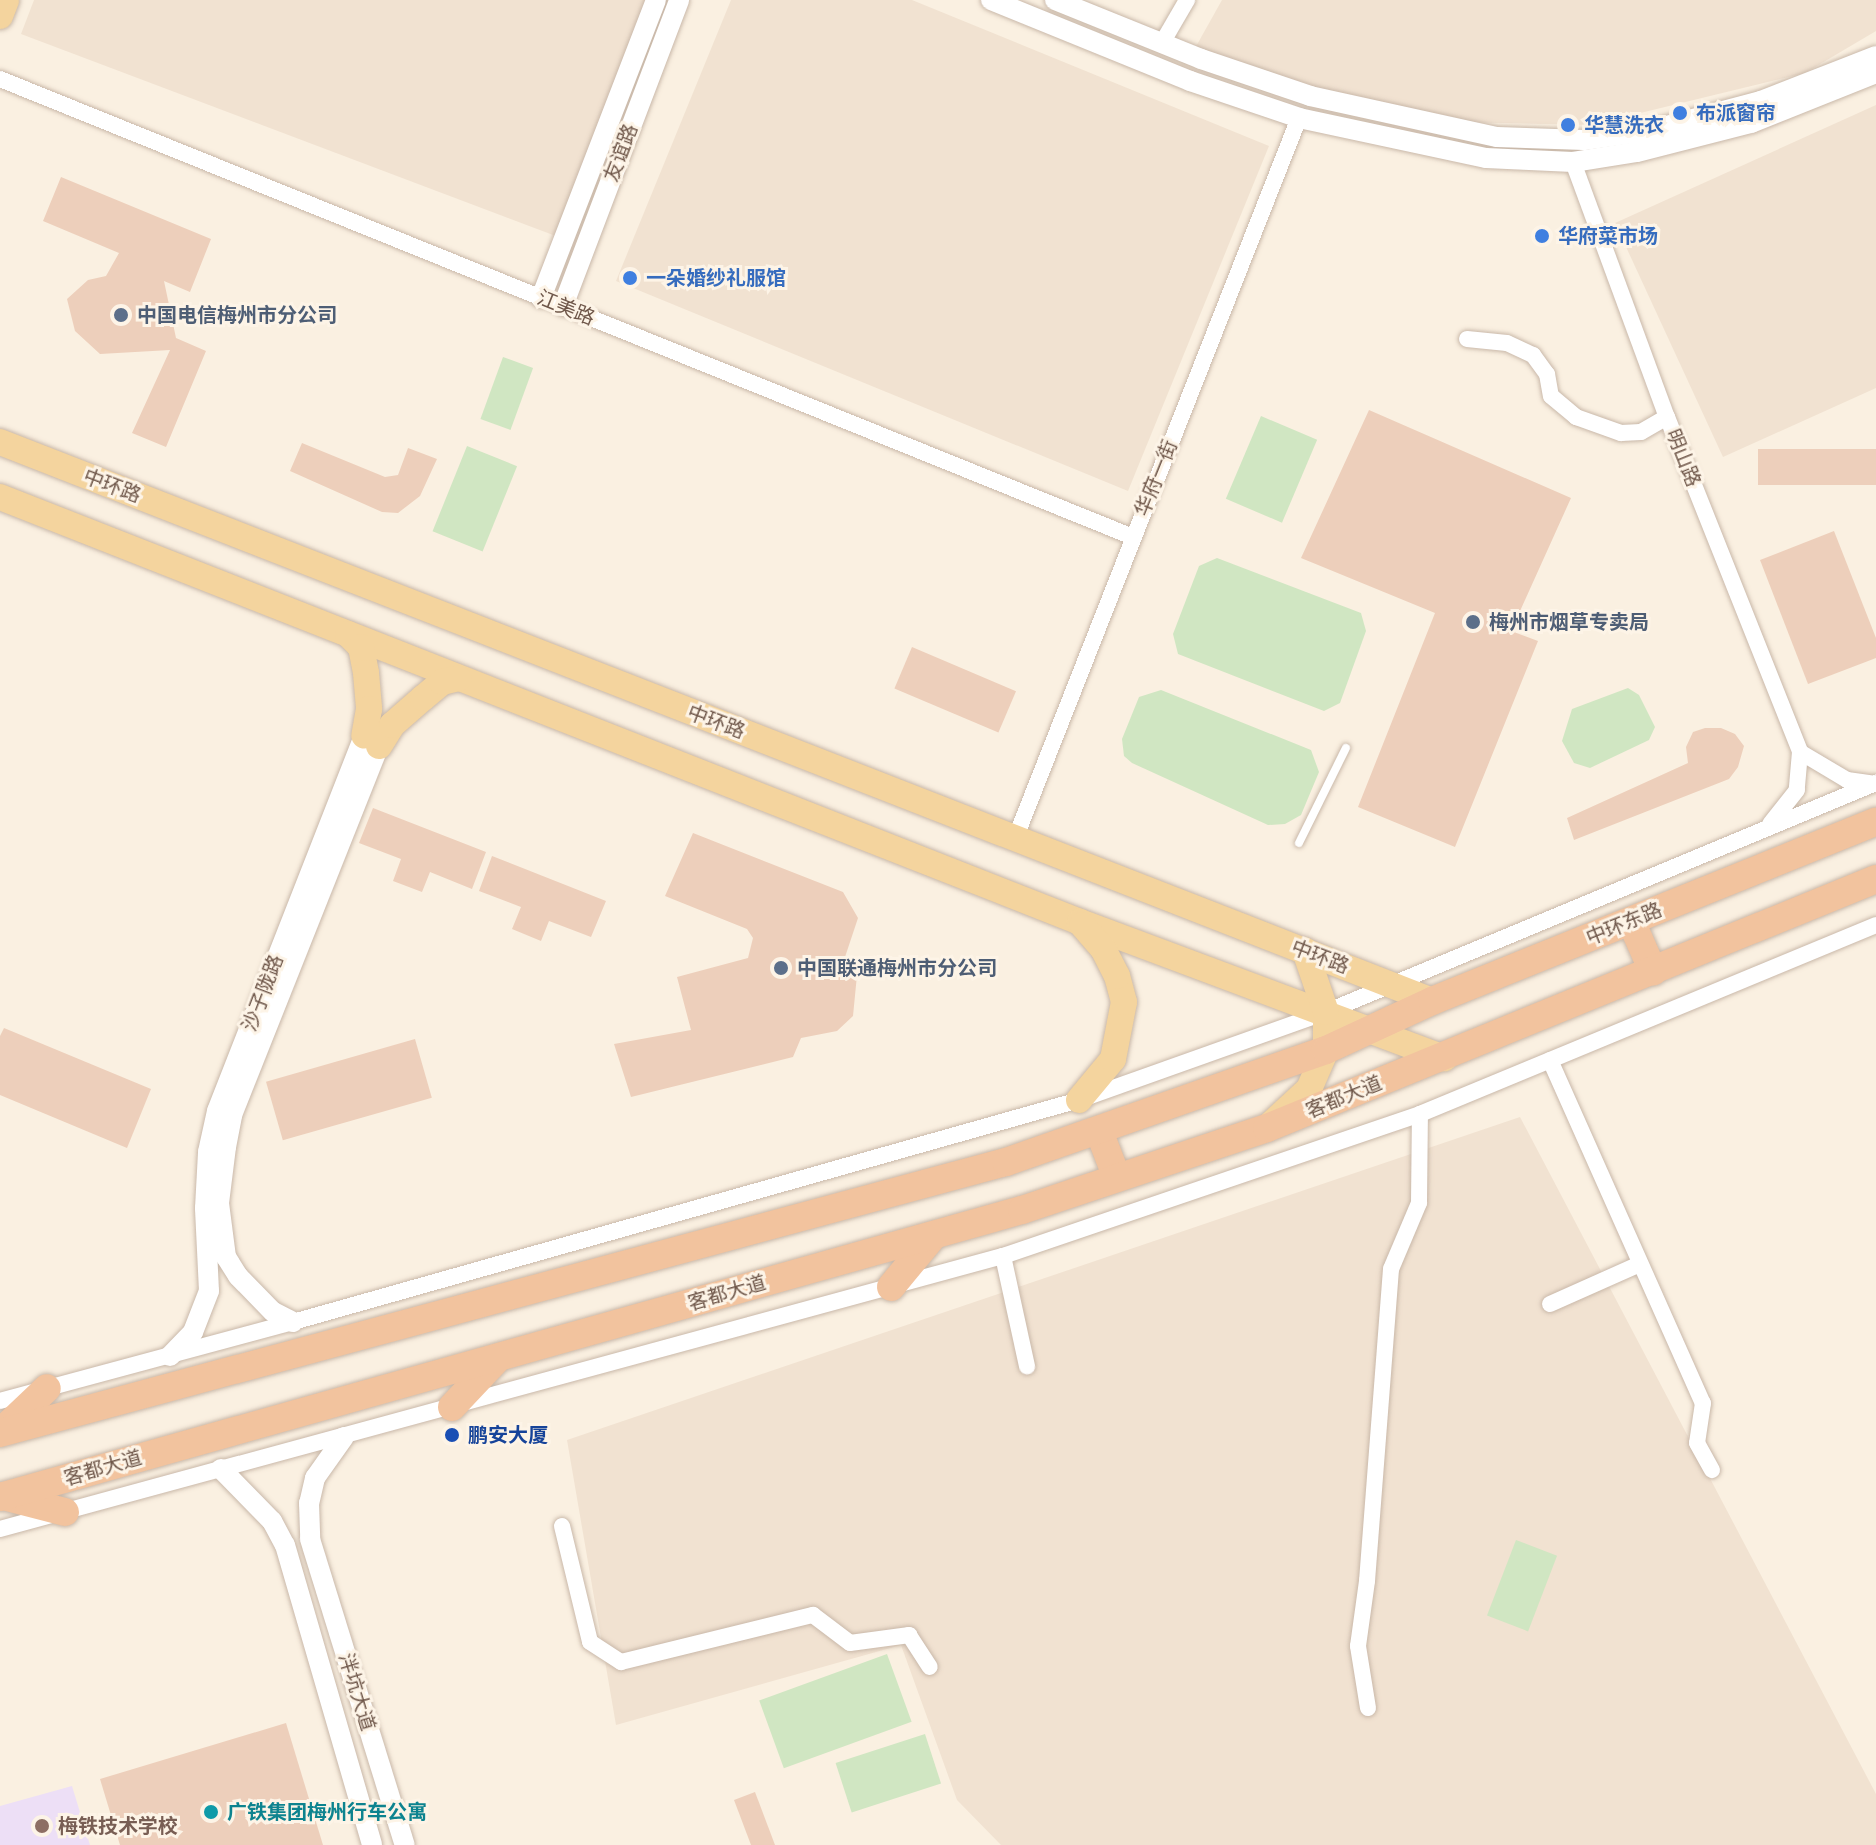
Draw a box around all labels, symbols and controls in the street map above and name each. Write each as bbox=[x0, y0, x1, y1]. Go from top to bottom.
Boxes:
place label: 布派窗帘 bbox=[1696, 101, 1776, 125]
marker: 布派窗帘 bbox=[1671, 104, 1689, 122]
place label: 华慧洗衣 bbox=[1584, 113, 1664, 137]
marker: 华慧洗衣 bbox=[1559, 116, 1577, 134]
street label: 友谊路 bbox=[599, 121, 643, 185]
place label: 华府菜市场 bbox=[1558, 224, 1658, 248]
marker: 华府菜市场 bbox=[1533, 227, 1551, 245]
place label: 一朵婚纱礼服馆 bbox=[646, 266, 786, 290]
marker: 一朵婚纱礼服馆 bbox=[621, 269, 639, 287]
street label: 江美路 bbox=[534, 286, 598, 330]
place label: 中国电信梅州市分公司 bbox=[137, 303, 337, 327]
marker: 中国电信梅州市分公司 bbox=[112, 306, 130, 324]
street label: 明山路 bbox=[1661, 426, 1705, 490]
street label: 华府一街 bbox=[1130, 436, 1182, 520]
street label: 中环路 bbox=[80, 464, 144, 508]
place label: 梅州市烟草专卖局 bbox=[1489, 610, 1649, 634]
marker: 梅州市烟草专卖局 bbox=[1464, 613, 1482, 631]
street label: 中环路 bbox=[684, 700, 748, 744]
street label: 中环东路 bbox=[1582, 898, 1666, 950]
street label: 中环路 bbox=[1288, 935, 1352, 979]
street label: 沙子陇路 bbox=[237, 951, 289, 1035]
place label: 中国联通梅州市分公司 bbox=[797, 956, 997, 980]
marker: 中国联通梅州市分公司 bbox=[772, 959, 790, 977]
street label: 客都大道 bbox=[1302, 1071, 1386, 1123]
street label: 客都大道 bbox=[685, 1270, 769, 1316]
place label: 鹏安大厦 bbox=[468, 1423, 548, 1447]
marker: 鹏安大厦 bbox=[443, 1426, 461, 1444]
street label: 客都大道 bbox=[61, 1445, 145, 1491]
street label: 泮坑大道 bbox=[334, 1650, 380, 1734]
place label: 广铁集团梅州行车公寓 bbox=[227, 1800, 427, 1824]
marker: 广铁集团梅州行车公寓 bbox=[202, 1803, 220, 1821]
place label: 梅铁技术学校 bbox=[58, 1814, 178, 1838]
marker: 梅铁技术学校 bbox=[33, 1817, 51, 1835]

